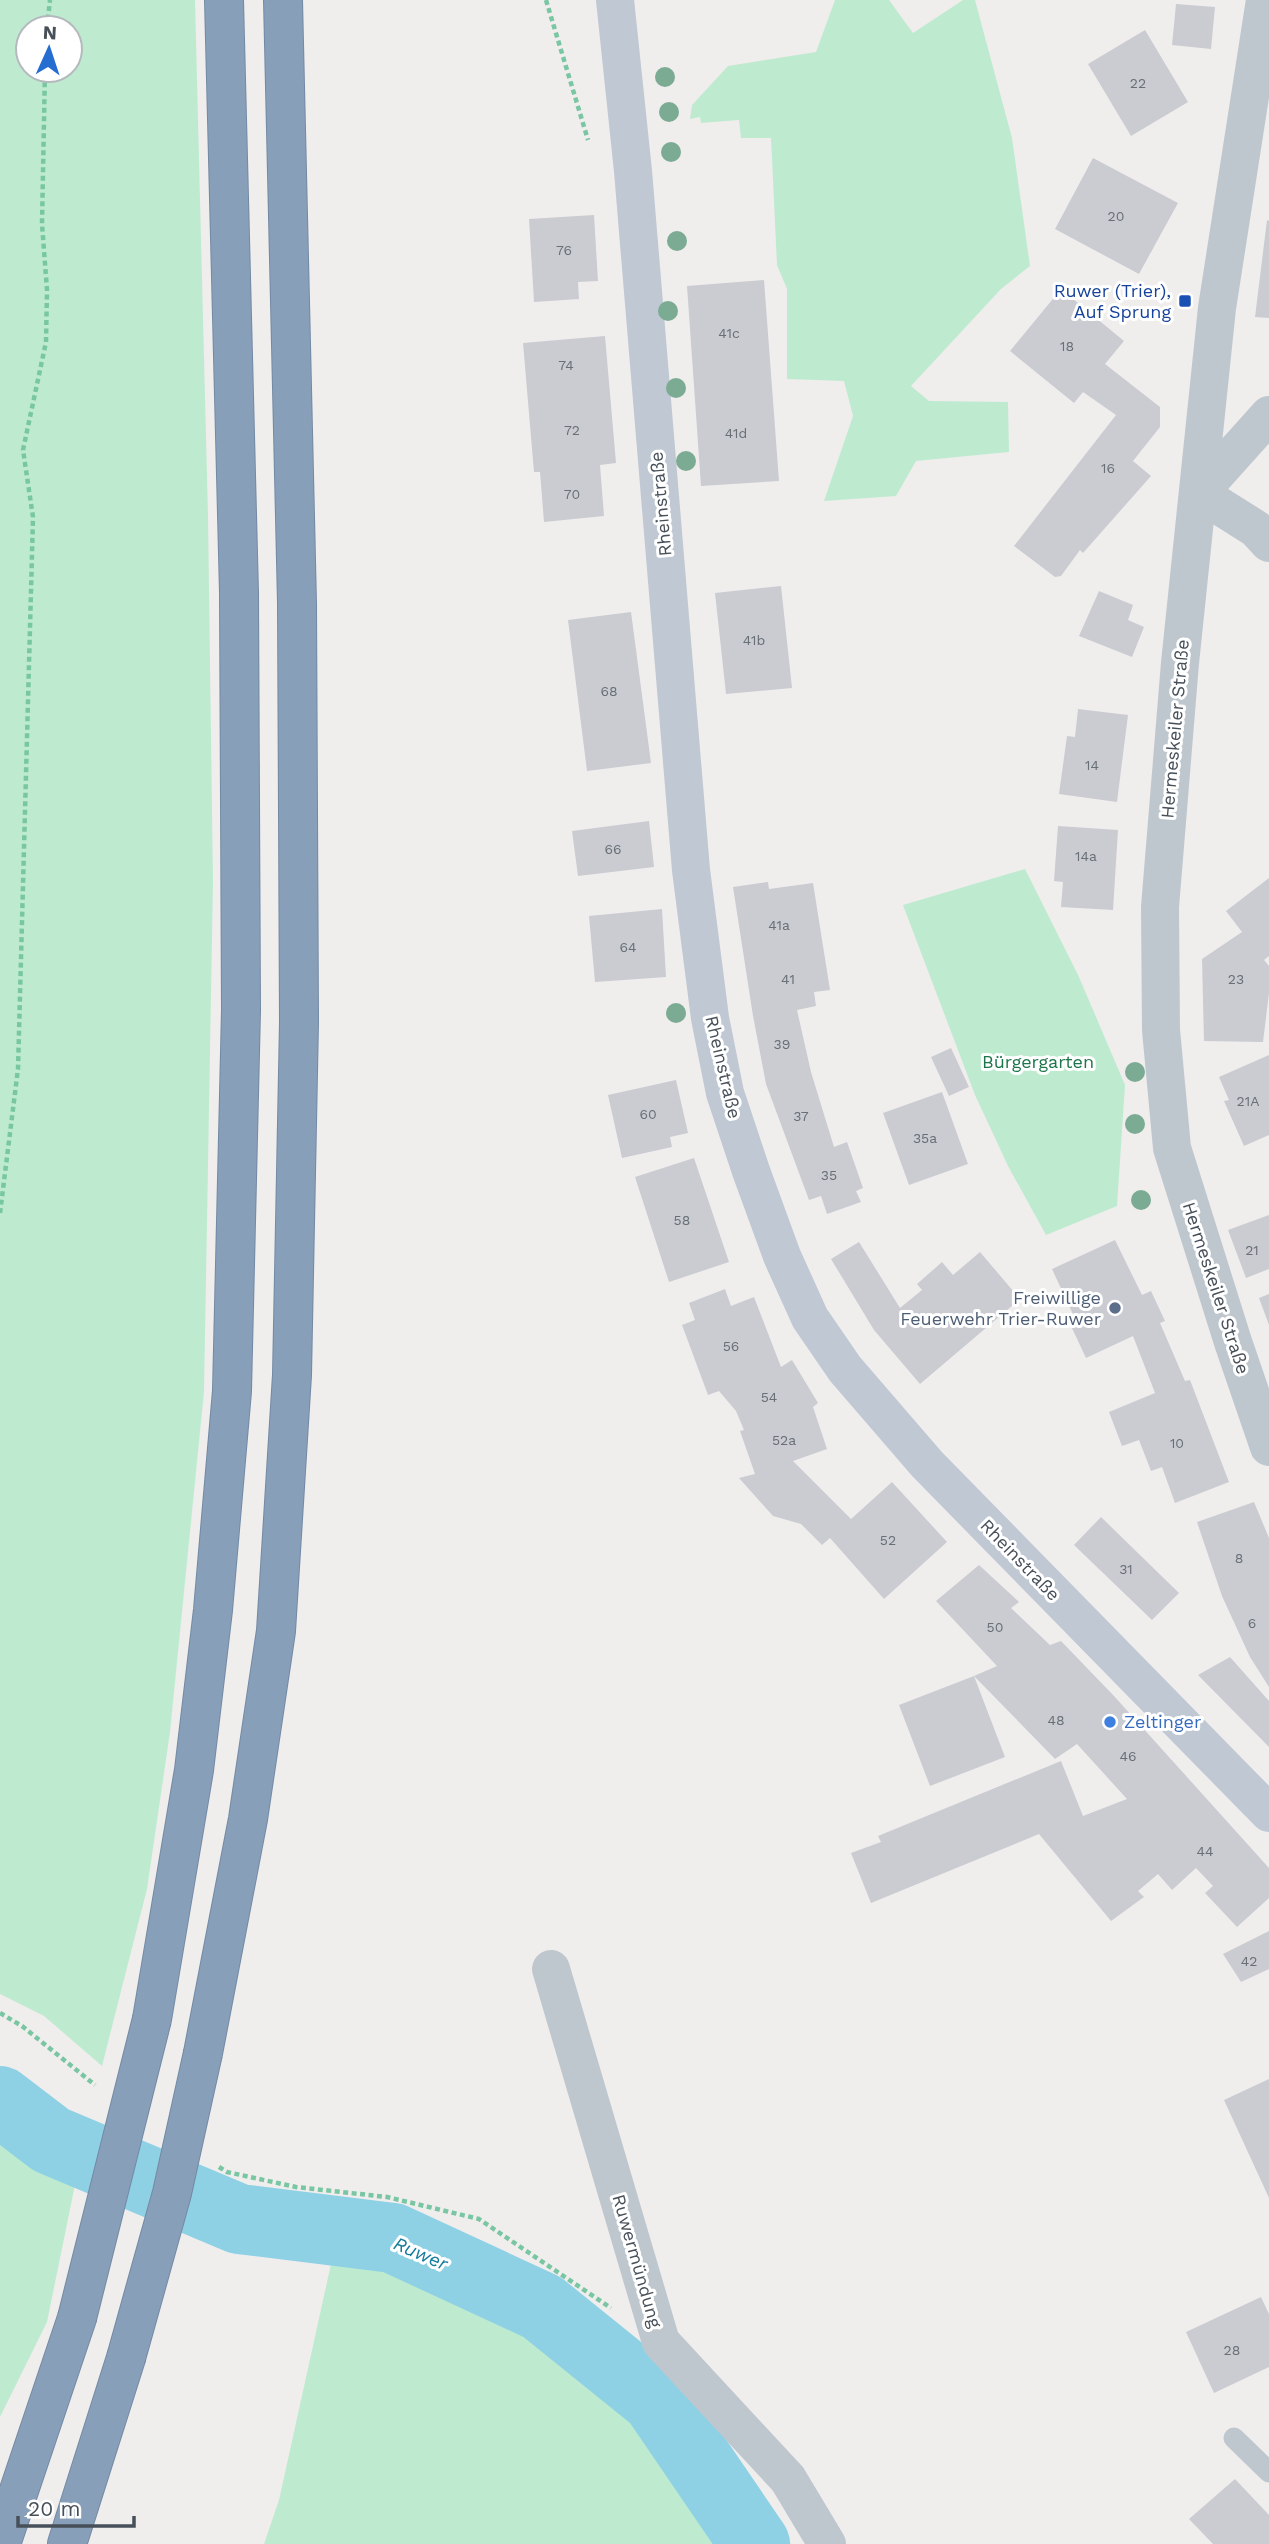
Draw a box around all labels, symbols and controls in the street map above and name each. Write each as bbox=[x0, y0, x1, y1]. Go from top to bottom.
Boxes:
north arrow bbox=[14, 14, 84, 84]
text: N bbox=[42, 21, 58, 44]
house number: 22 bbox=[1130, 75, 1146, 91]
house number: 20 bbox=[1108, 208, 1124, 224]
house number: 76 bbox=[556, 242, 572, 258]
place label: Ruwer (Trier), Auf Sprung bbox=[1054, 280, 1171, 322]
marker: Ruwer (Trier), Auf Sprung bbox=[1177, 293, 1193, 309]
house number: 41c bbox=[718, 325, 740, 341]
house number: 18 bbox=[1060, 338, 1074, 354]
house number: 74 bbox=[558, 357, 574, 373]
house number: 72 bbox=[564, 422, 580, 438]
house number: 41d bbox=[725, 425, 747, 441]
street label: Rheinstraße bbox=[645, 451, 676, 557]
house number: 16 bbox=[1101, 460, 1115, 476]
house number: 70 bbox=[564, 486, 580, 502]
house number: 41b bbox=[743, 632, 765, 648]
street label: Hermeskeiler Straße bbox=[1156, 639, 1193, 819]
house number: 68 bbox=[600, 683, 618, 699]
house number: 14 bbox=[1085, 757, 1099, 773]
house number: 66 bbox=[604, 841, 622, 857]
house number: 14a bbox=[1075, 848, 1097, 864]
house number: 41a bbox=[768, 917, 790, 933]
house number: 64 bbox=[619, 939, 637, 955]
house number: 41 bbox=[781, 971, 795, 987]
house number: 23 bbox=[1228, 971, 1244, 987]
street label: Rheinstraße bbox=[701, 1013, 746, 1120]
house number: 39 bbox=[774, 1036, 790, 1052]
park label: Bürgergarten bbox=[982, 1051, 1094, 1072]
house number: 21A bbox=[1237, 1093, 1259, 1109]
house number: 60 bbox=[639, 1106, 657, 1122]
house number: 37 bbox=[793, 1108, 809, 1124]
house number: 35a bbox=[913, 1130, 937, 1146]
house number: 35 bbox=[821, 1167, 837, 1183]
street label: Hermeskeiler Straße bbox=[1179, 1199, 1254, 1377]
house number: 58 bbox=[674, 1212, 690, 1228]
house number: 21 bbox=[1245, 1242, 1259, 1258]
place label: Freiwillige Feuerwehr Trier-Ruwer bbox=[900, 1287, 1101, 1329]
marker: Freiwillige Feuerwehr Trier-Ruwer bbox=[1107, 1300, 1123, 1316]
house number: 56 bbox=[723, 1338, 739, 1354]
house number: 54 bbox=[761, 1389, 777, 1405]
house number: 52a bbox=[772, 1432, 796, 1448]
house number: 10 bbox=[1170, 1435, 1184, 1451]
street label: Rheinstraße bbox=[976, 1515, 1064, 1605]
house number: 52 bbox=[880, 1532, 896, 1548]
house number: 8 bbox=[1235, 1550, 1243, 1566]
house number: 31 bbox=[1119, 1561, 1133, 1577]
house number: 6 bbox=[1248, 1615, 1256, 1631]
house number: 50 bbox=[987, 1619, 1003, 1635]
place label: Zeltinger bbox=[1124, 1711, 1201, 1732]
house number: 48 bbox=[1047, 1712, 1065, 1728]
marker: Zeltinger bbox=[1102, 1714, 1118, 1730]
house number: 46 bbox=[1119, 1748, 1137, 1764]
house number: 44 bbox=[1196, 1843, 1214, 1859]
house number: 42 bbox=[1241, 1953, 1257, 1969]
street label: Ruwermündung bbox=[608, 2192, 667, 2330]
water label: Ruwer bbox=[390, 2232, 452, 2275]
house number: 28 bbox=[1224, 2342, 1240, 2358]
scale bar bbox=[18, 2484, 133, 2528]
text: 20 m bbox=[28, 2496, 80, 2521]

